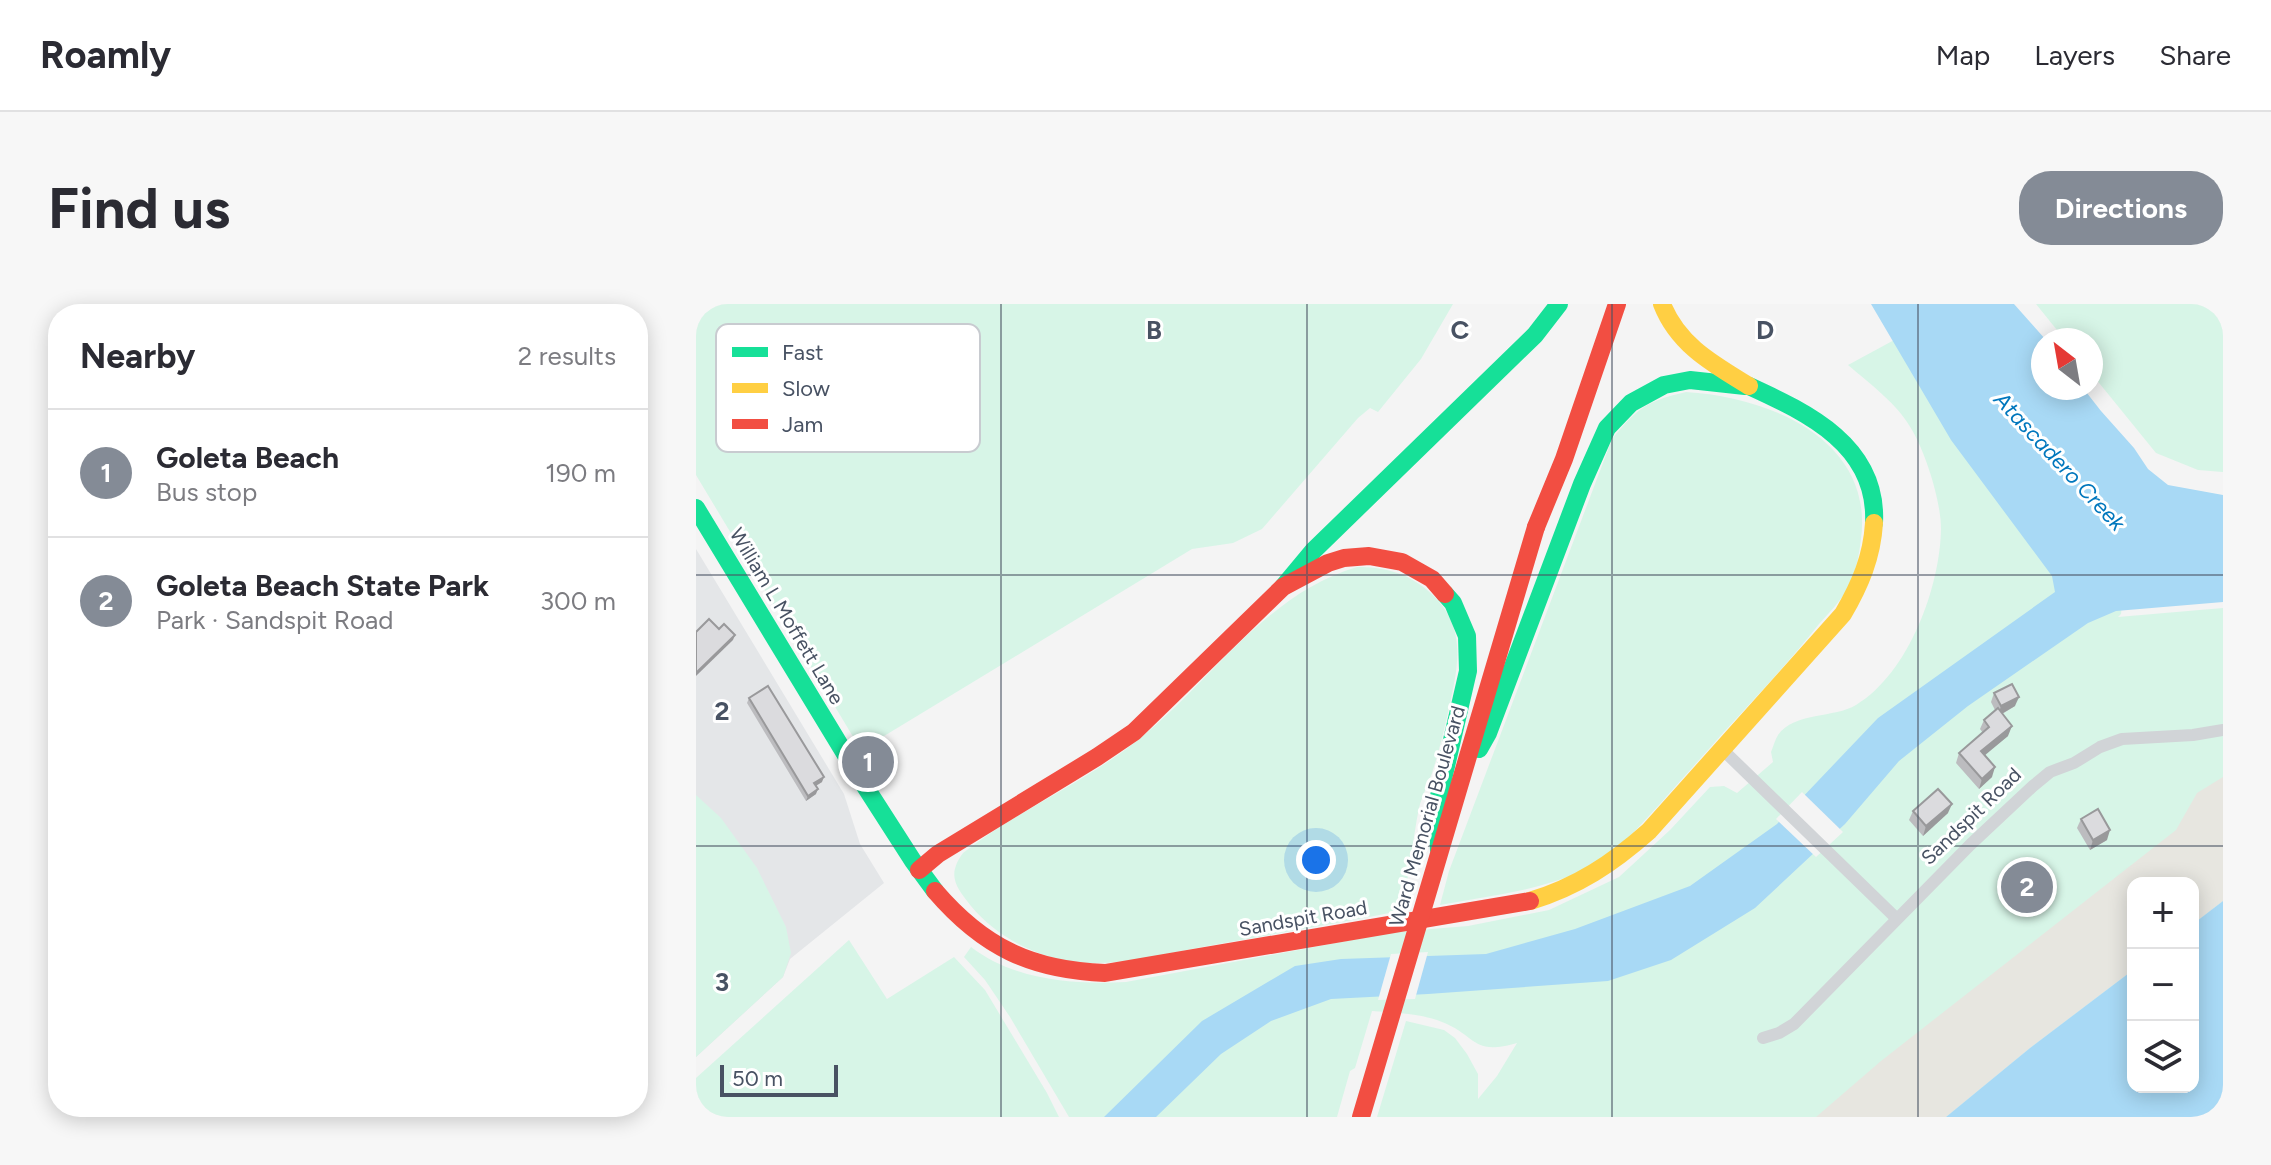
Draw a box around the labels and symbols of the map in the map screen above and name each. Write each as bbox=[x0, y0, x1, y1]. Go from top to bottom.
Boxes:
text: B bbox=[1146, 314, 1162, 346]
text: C bbox=[1451, 314, 1470, 346]
text: D bbox=[1756, 314, 1774, 346]
legend bbox=[716, 324, 980, 452]
north arrow bbox=[2031, 328, 2103, 400]
text: Fast bbox=[782, 339, 824, 366]
text: Slow bbox=[782, 375, 831, 402]
water label: Atascadero Creek bbox=[1988, 385, 2132, 537]
text: Jam bbox=[782, 411, 823, 438]
street label: William L Moffett Lane bbox=[725, 523, 849, 709]
text: 2 bbox=[714, 695, 730, 727]
street label: Ward Memorial Boulevard bbox=[1384, 703, 1470, 929]
pin: 1 bbox=[842, 732, 894, 792]
street label: Sandspit Road bbox=[1916, 762, 2026, 870]
your location bbox=[1296, 840, 1336, 880]
pin: 2 bbox=[2001, 857, 2053, 917]
street label: Sandspit Road bbox=[1237, 895, 1369, 941]
text: 3 bbox=[715, 966, 729, 998]
scale bar bbox=[720, 1061, 838, 1097]

